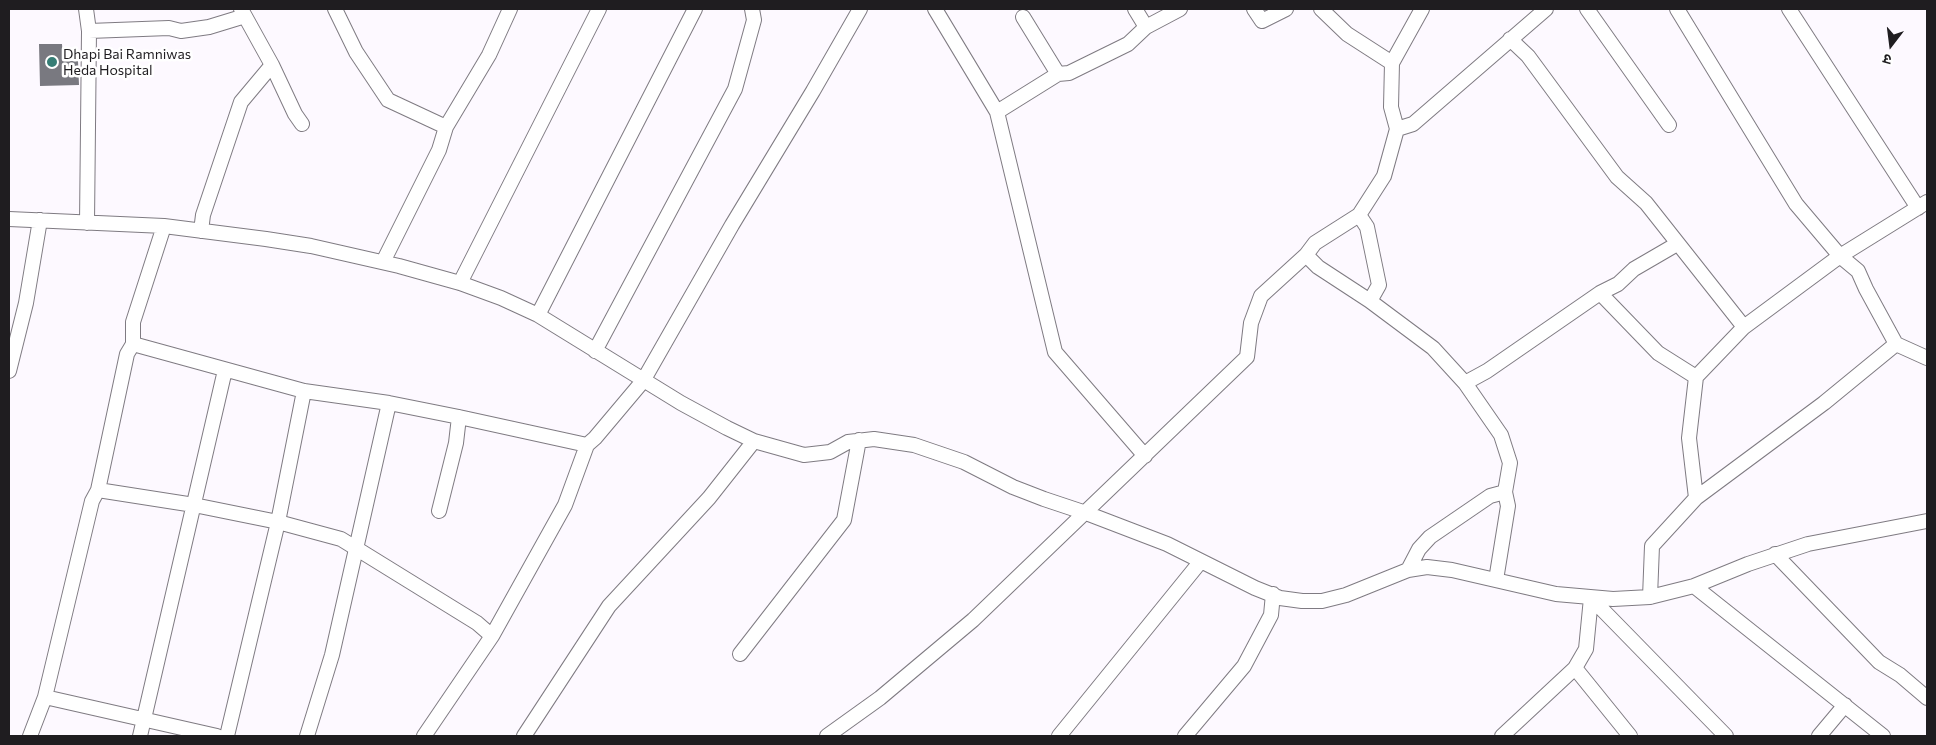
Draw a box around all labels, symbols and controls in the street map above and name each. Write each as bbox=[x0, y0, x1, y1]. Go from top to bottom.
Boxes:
north arrow bbox=[1866, 20, 1916, 70]
place label: Dhapi Bai Ramniwas Heda Hospital bbox=[63, 46, 191, 78]
text: उ bbox=[1881, 51, 1893, 69]
marker: Dhapi Bai Ramniwas Heda Hospital bbox=[45, 55, 59, 69]

